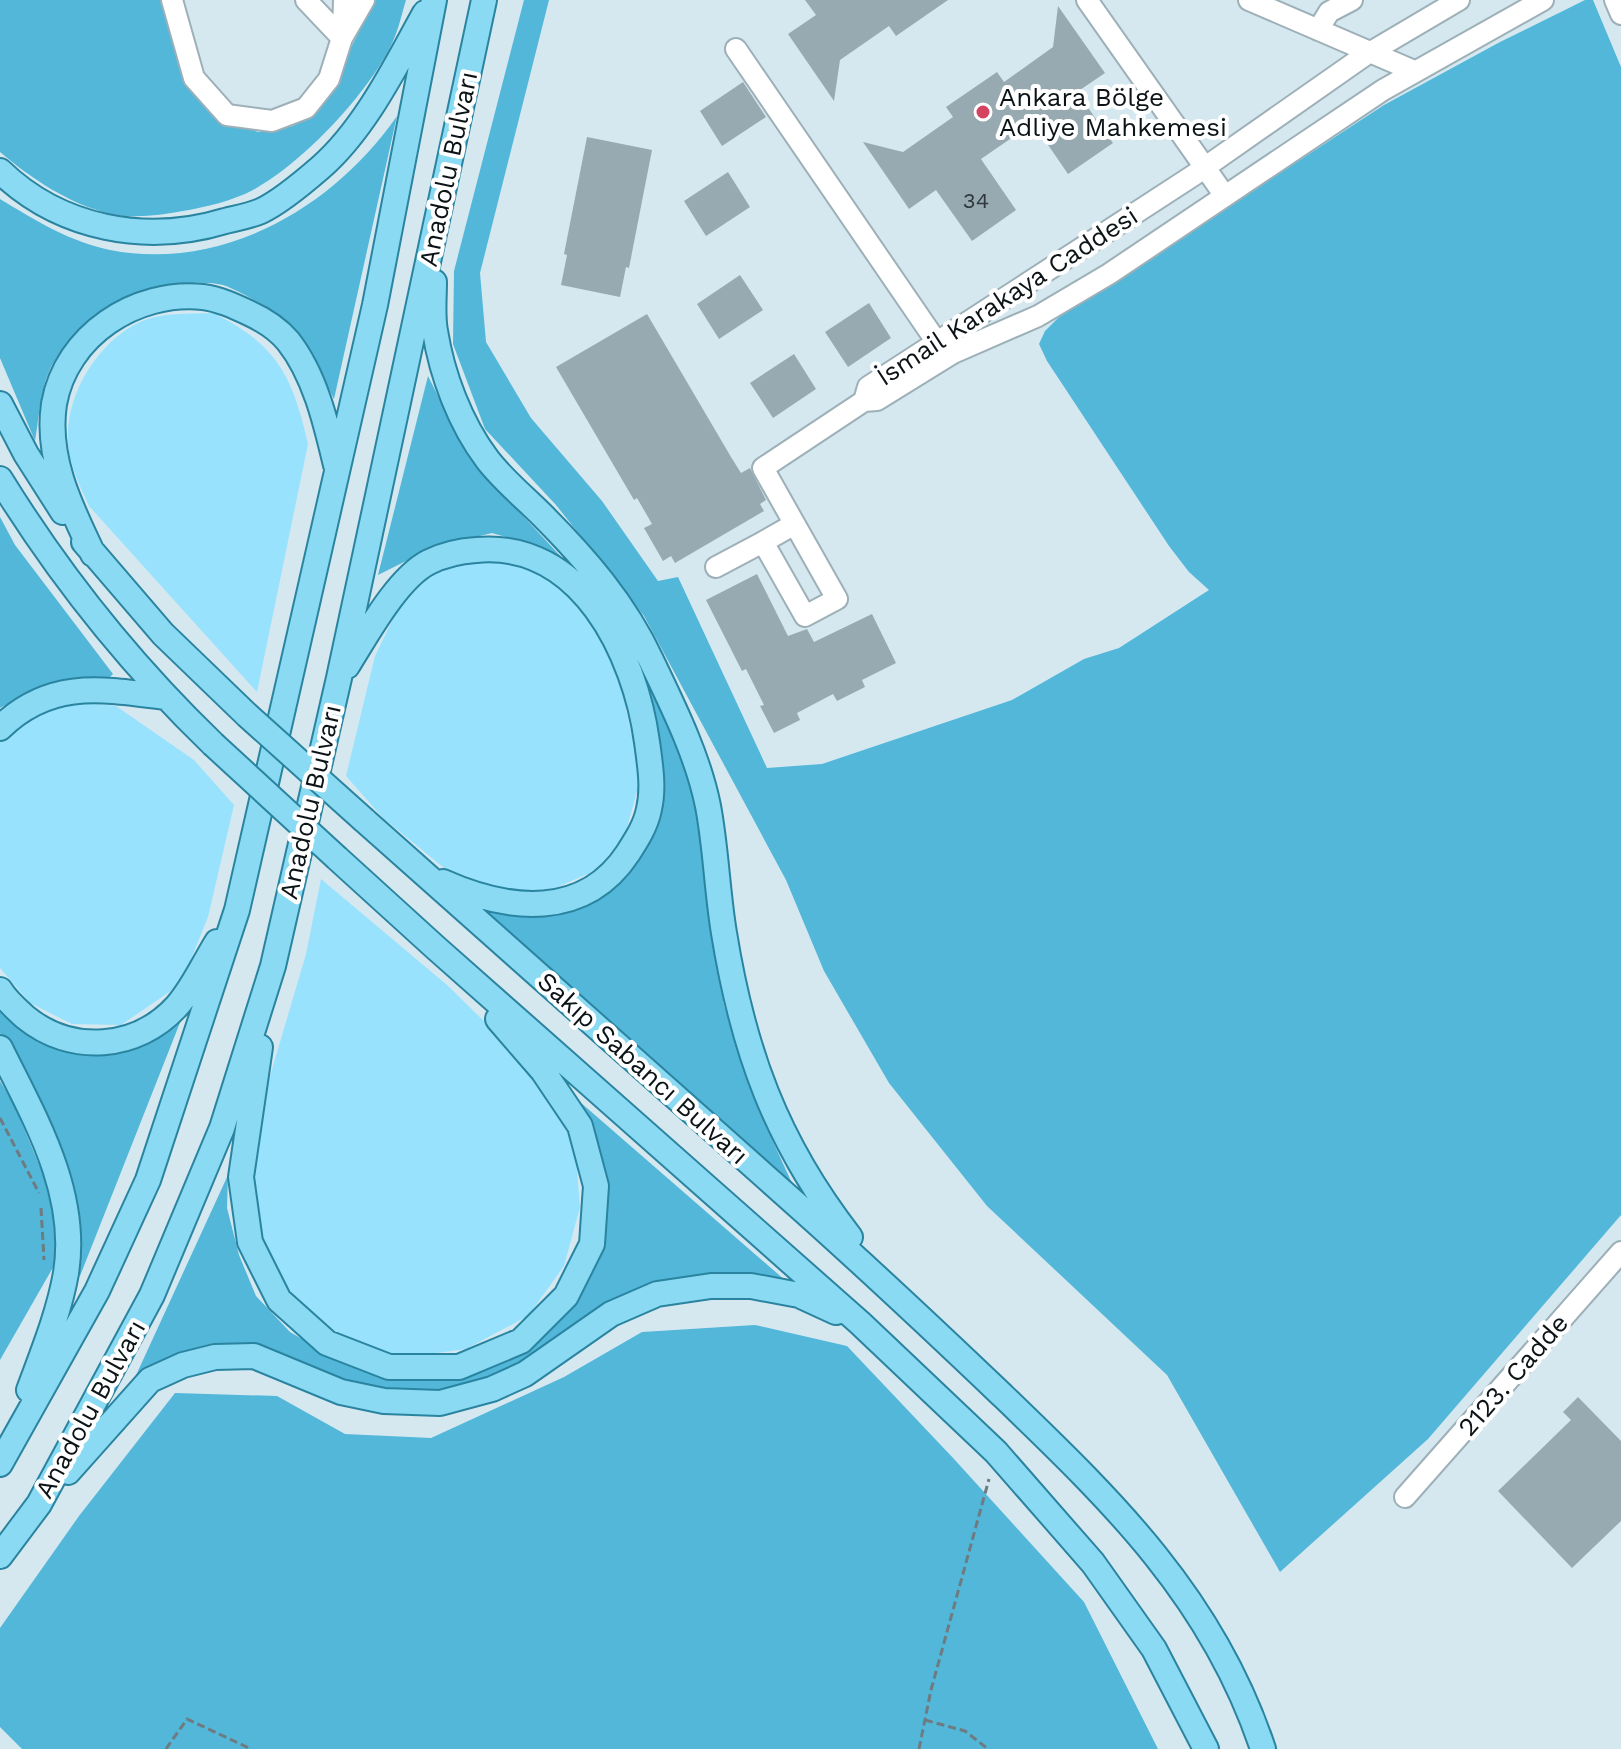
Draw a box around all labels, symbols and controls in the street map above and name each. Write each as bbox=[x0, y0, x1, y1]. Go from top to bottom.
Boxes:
street label: Anadolu Bulvarı bbox=[413, 69, 483, 269]
place label: Ankara Bölge Adliye Mahkemesi bbox=[999, 82, 1227, 142]
marker: Ankara Bölge Adliye Mahkemesi bbox=[974, 103, 992, 121]
house number: 34 bbox=[963, 188, 989, 213]
street label: İsmail Karakaya Caddesi bbox=[871, 200, 1143, 392]
street label: Anadolu Bulvarı bbox=[273, 702, 347, 902]
street label: Sakıp Sabancı Bulvarı bbox=[532, 966, 754, 1170]
street label: 2123. Cadde bbox=[1452, 1308, 1574, 1442]
street label: Anadolu Bulvarı bbox=[29, 1315, 151, 1503]

